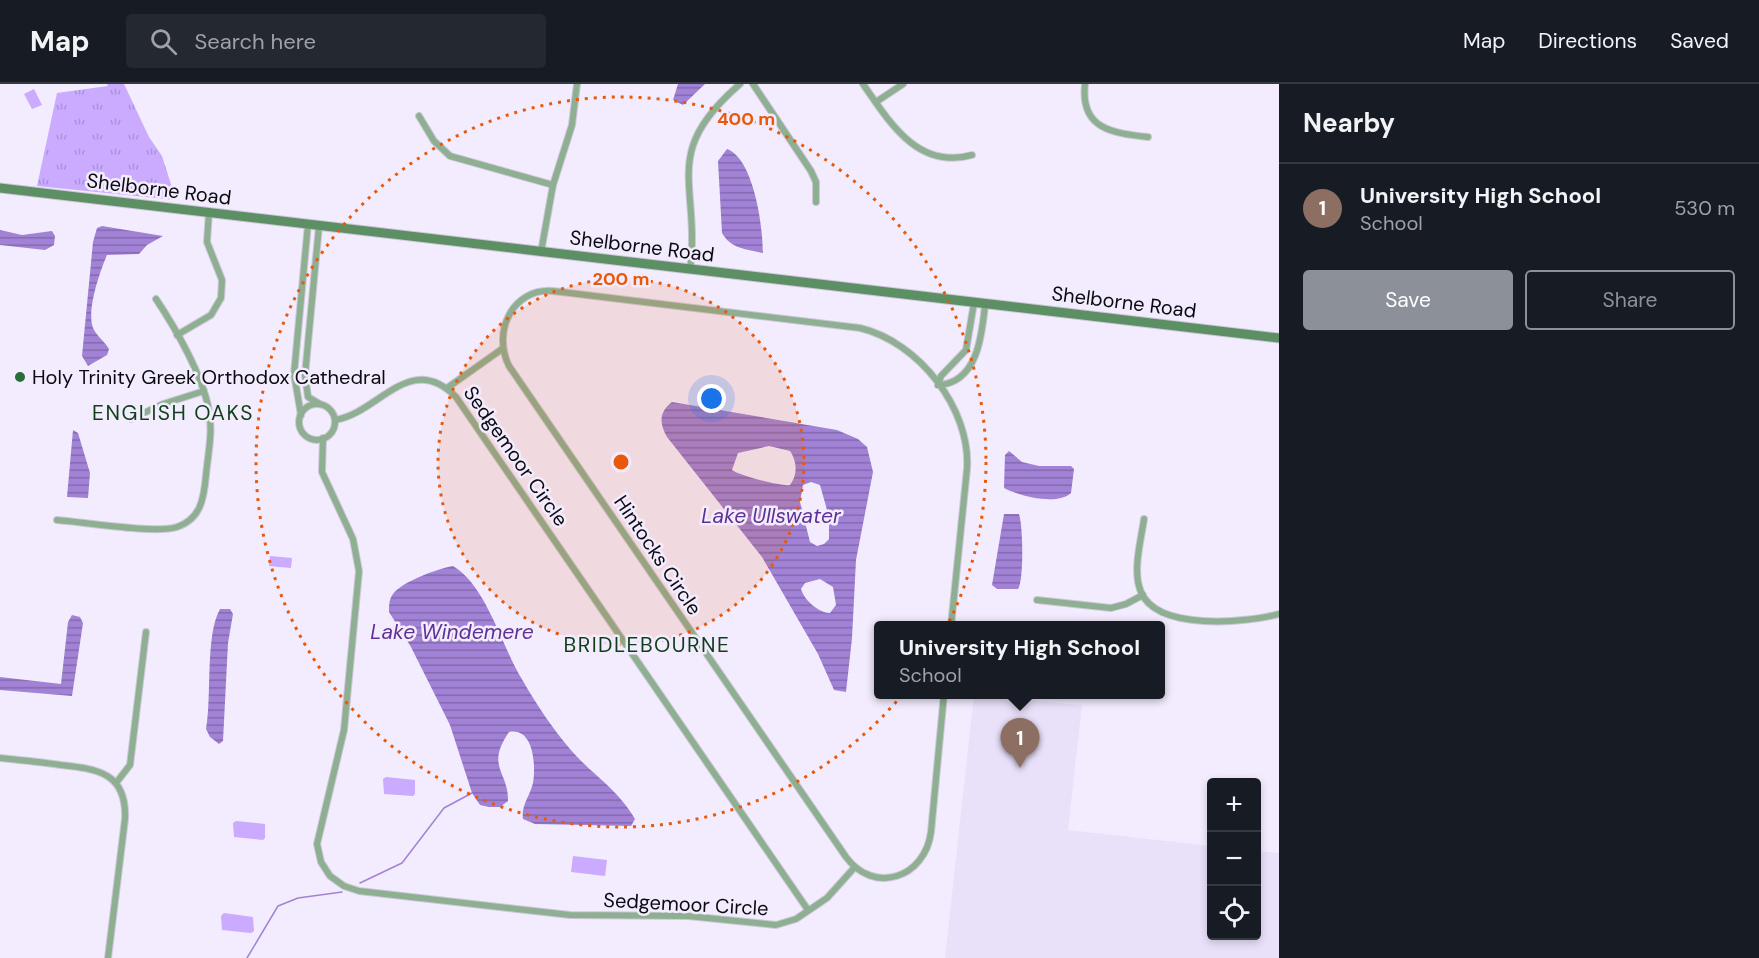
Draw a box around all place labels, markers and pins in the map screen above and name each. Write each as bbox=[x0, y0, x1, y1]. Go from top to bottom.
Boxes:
place label: Holy Trinity Greek Orthodox Cathedral bbox=[32, 364, 386, 390]
marker: Holy Trinity Greek Orthodox Cathedral bbox=[13, 370, 27, 384]
centre of rings bbox=[611, 452, 631, 472]
pin: 1 bbox=[1000, 718, 1040, 768]

